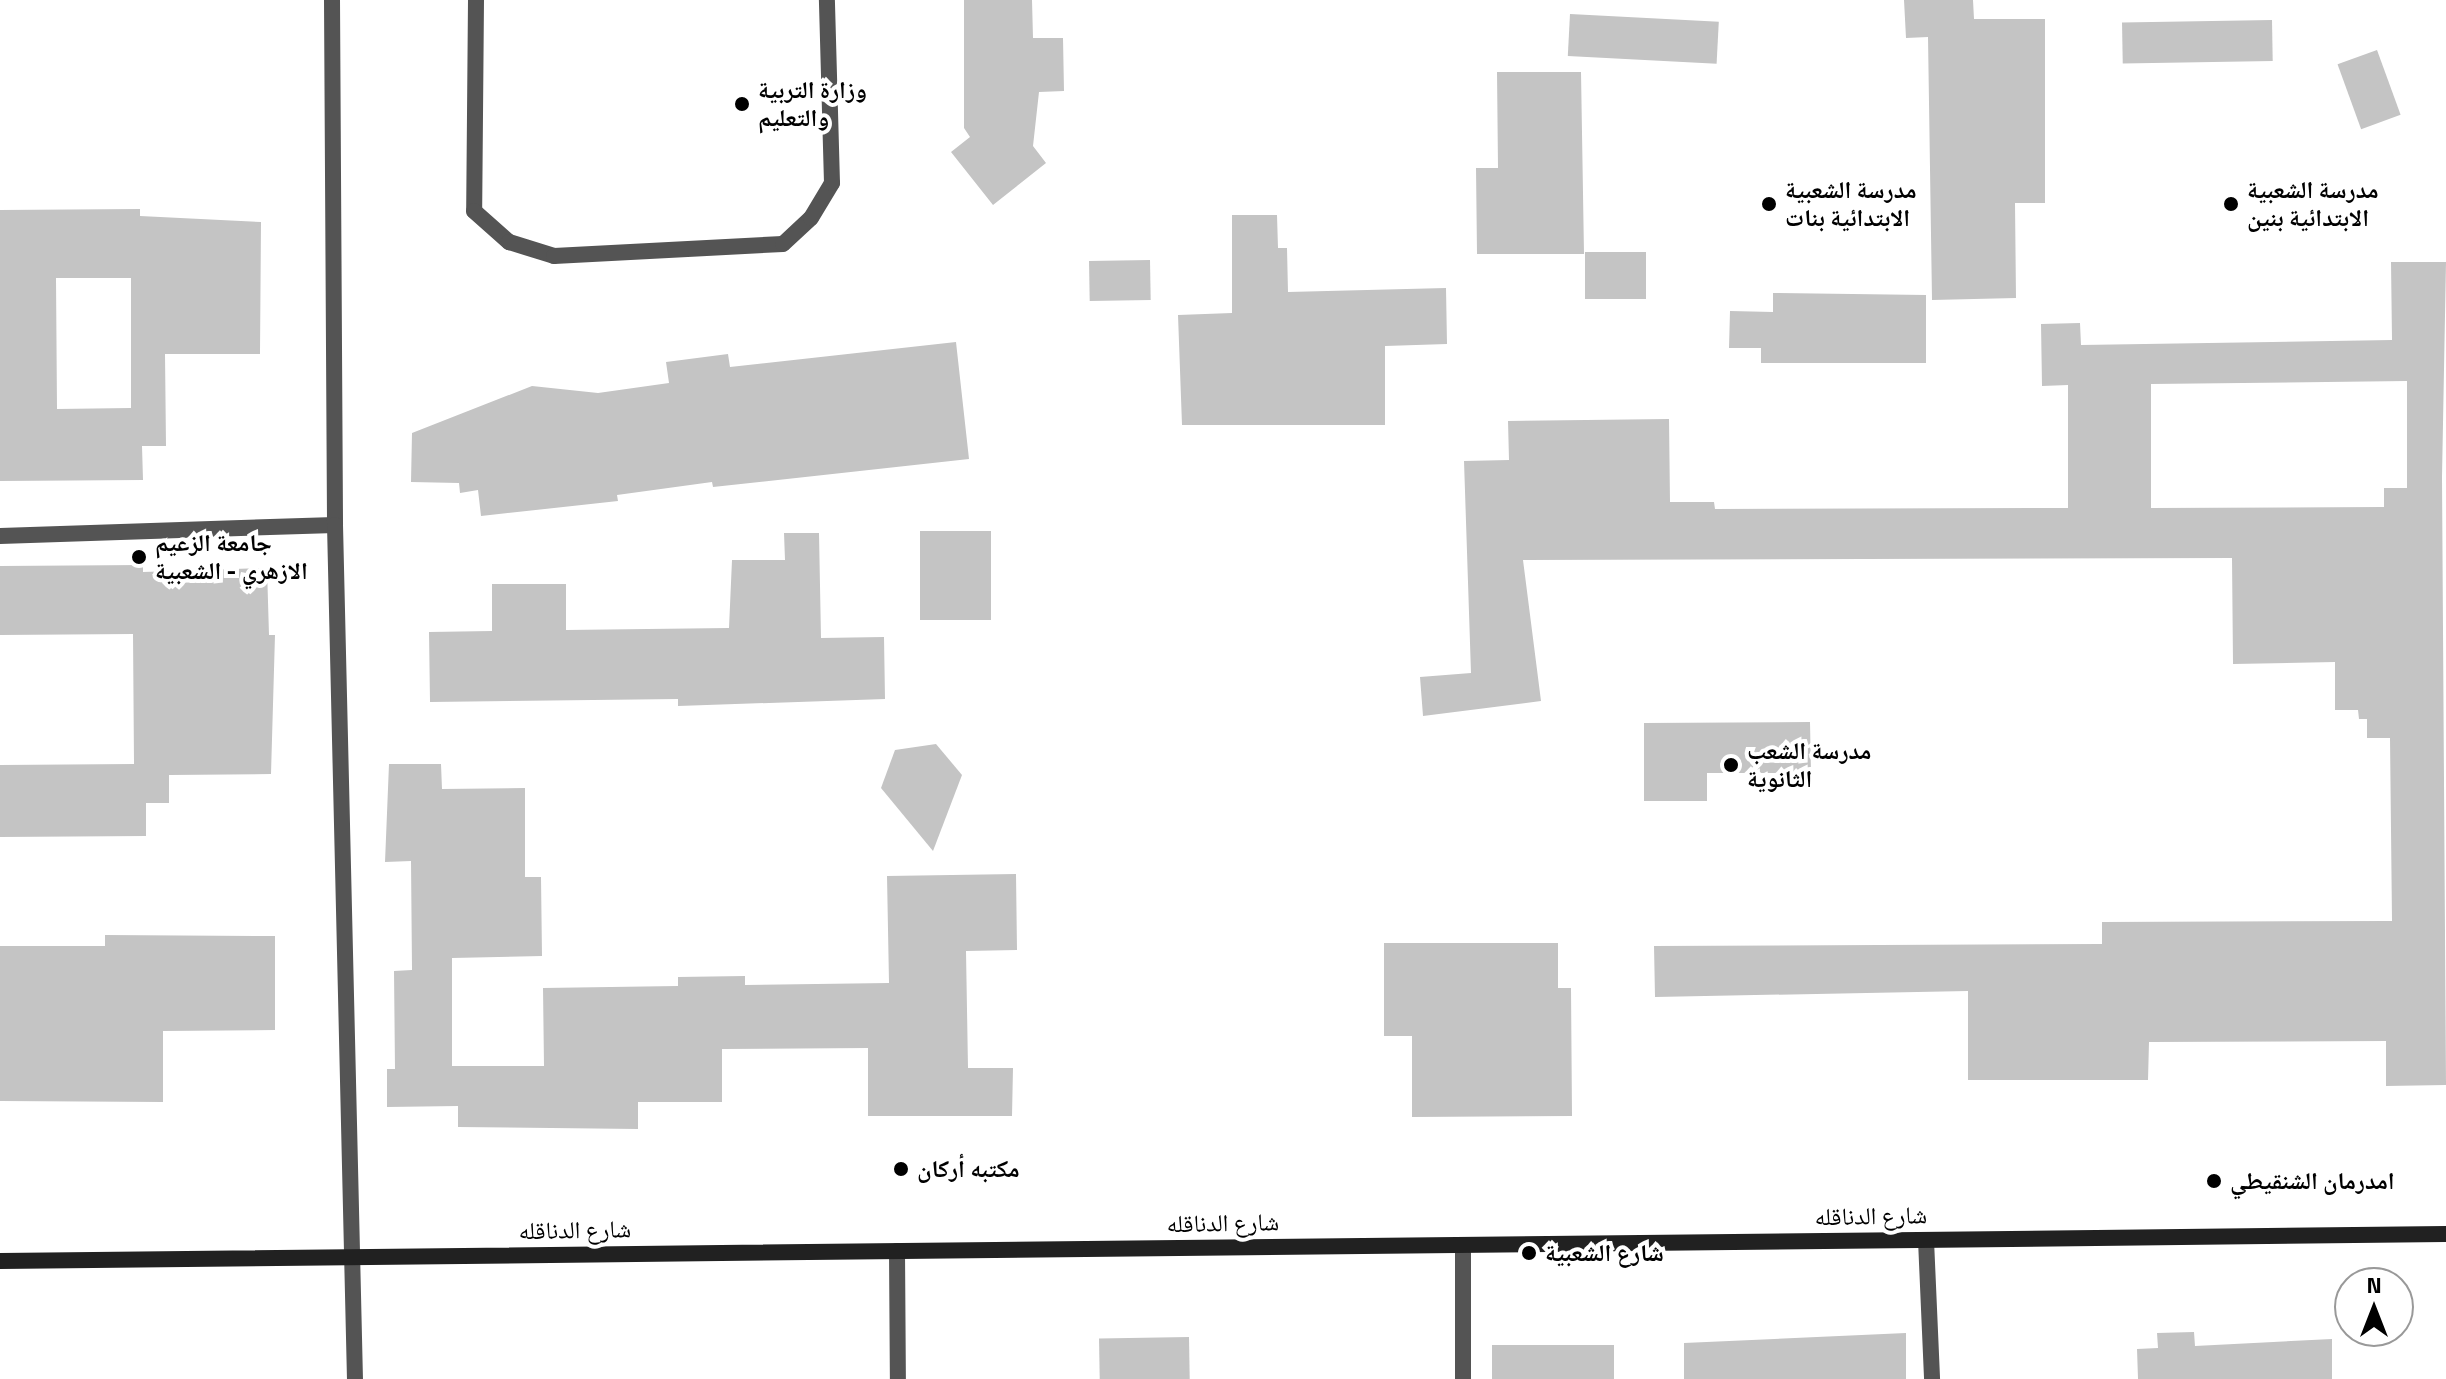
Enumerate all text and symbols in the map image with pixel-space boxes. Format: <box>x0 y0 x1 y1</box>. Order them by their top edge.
place label: وزارة التربية والتعليم <box>758 76 867 132</box>
marker: وزارة التربية والتعليم <box>733 95 751 113</box>
place label: مدرسة الشعبية الابتدائية بنات <box>1785 176 1917 232</box>
place label: مدرسة الشعبية الابتدائية بنين <box>2247 176 2379 232</box>
marker: مدرسة الشعبية الابتدائية بنات <box>1760 195 1778 213</box>
marker: مدرسة الشعبية الابتدائية بنين <box>2222 195 2240 213</box>
place label: جامعة الزعيم الازهري - الشعبية <box>155 529 308 585</box>
marker: جامعة الزعيم الازهري - الشعبية <box>130 548 148 566</box>
place label: مدرسة الشعب الثانوية <box>1747 737 1871 793</box>
marker: مدرسة الشعب الثانوية <box>1722 756 1740 774</box>
place label: مكتبه أركان <box>917 1155 1020 1183</box>
marker: مكتبه أركان <box>892 1160 910 1178</box>
place label: امدرمان الشنقيطي <box>2230 1167 2395 1195</box>
marker: امدرمان الشنقيطي <box>2205 1172 2223 1190</box>
street label: شارع الدناقله <box>1814 1201 1928 1231</box>
street label: شارع الدناقله <box>1166 1208 1280 1238</box>
street label: شارع الدناقله <box>518 1215 632 1245</box>
place label: شارع الشعبية <box>1545 1239 1664 1267</box>
marker: شارع الشعبية <box>1520 1244 1538 1262</box>
north arrow <box>2334 1267 2414 1347</box>
text: N <box>2366 1268 2382 1302</box>

